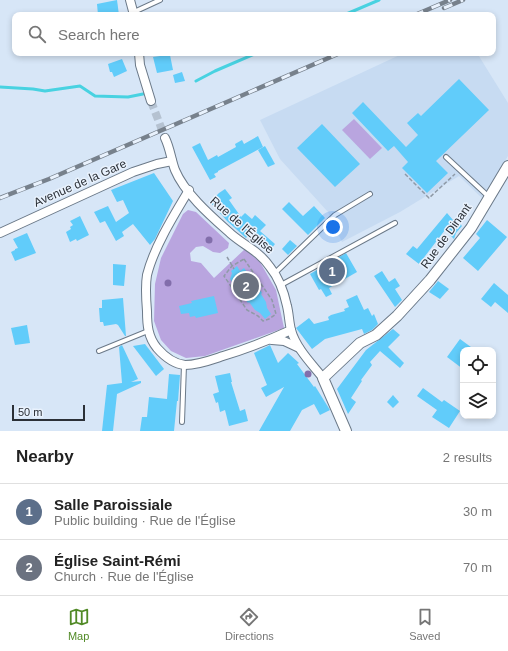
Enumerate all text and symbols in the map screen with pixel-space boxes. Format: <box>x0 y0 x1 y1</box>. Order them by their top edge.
search box <box>12 12 496 56</box>
icon: search <box>26 23 48 45</box>
text: Search here <box>58 26 140 43</box>
street label: Avenue de la Gare <box>32 156 129 210</box>
street label: Rue de l'Église <box>207 193 278 257</box>
street label: Rue de Dinant <box>418 200 475 271</box>
your location <box>323 217 343 237</box>
pin: 1 <box>319 256 345 286</box>
pin: 2 <box>233 271 259 301</box>
map controls <box>460 347 496 419</box>
button: locate <box>460 347 496 383</box>
button: layers <box>460 383 496 419</box>
scale bar <box>12 403 85 422</box>
text: 50 m <box>18 406 42 418</box>
text: Nearby <box>16 447 74 466</box>
text: 2 results <box>443 450 492 465</box>
text: Salle Paroissiale <box>54 496 172 513</box>
text: 1 <box>25 504 33 519</box>
text: 30 m <box>463 504 492 519</box>
text: Public building · Rue de l'Église <box>54 513 236 528</box>
text: Église Saint-Rémi <box>54 552 181 569</box>
text: 2 <box>25 560 33 575</box>
text: 70 m <box>463 560 492 575</box>
text: Church · Rue de l'Église <box>54 569 194 584</box>
tab: Map <box>68 606 90 642</box>
tab: Directions <box>225 606 274 642</box>
tab: Saved <box>409 606 440 642</box>

